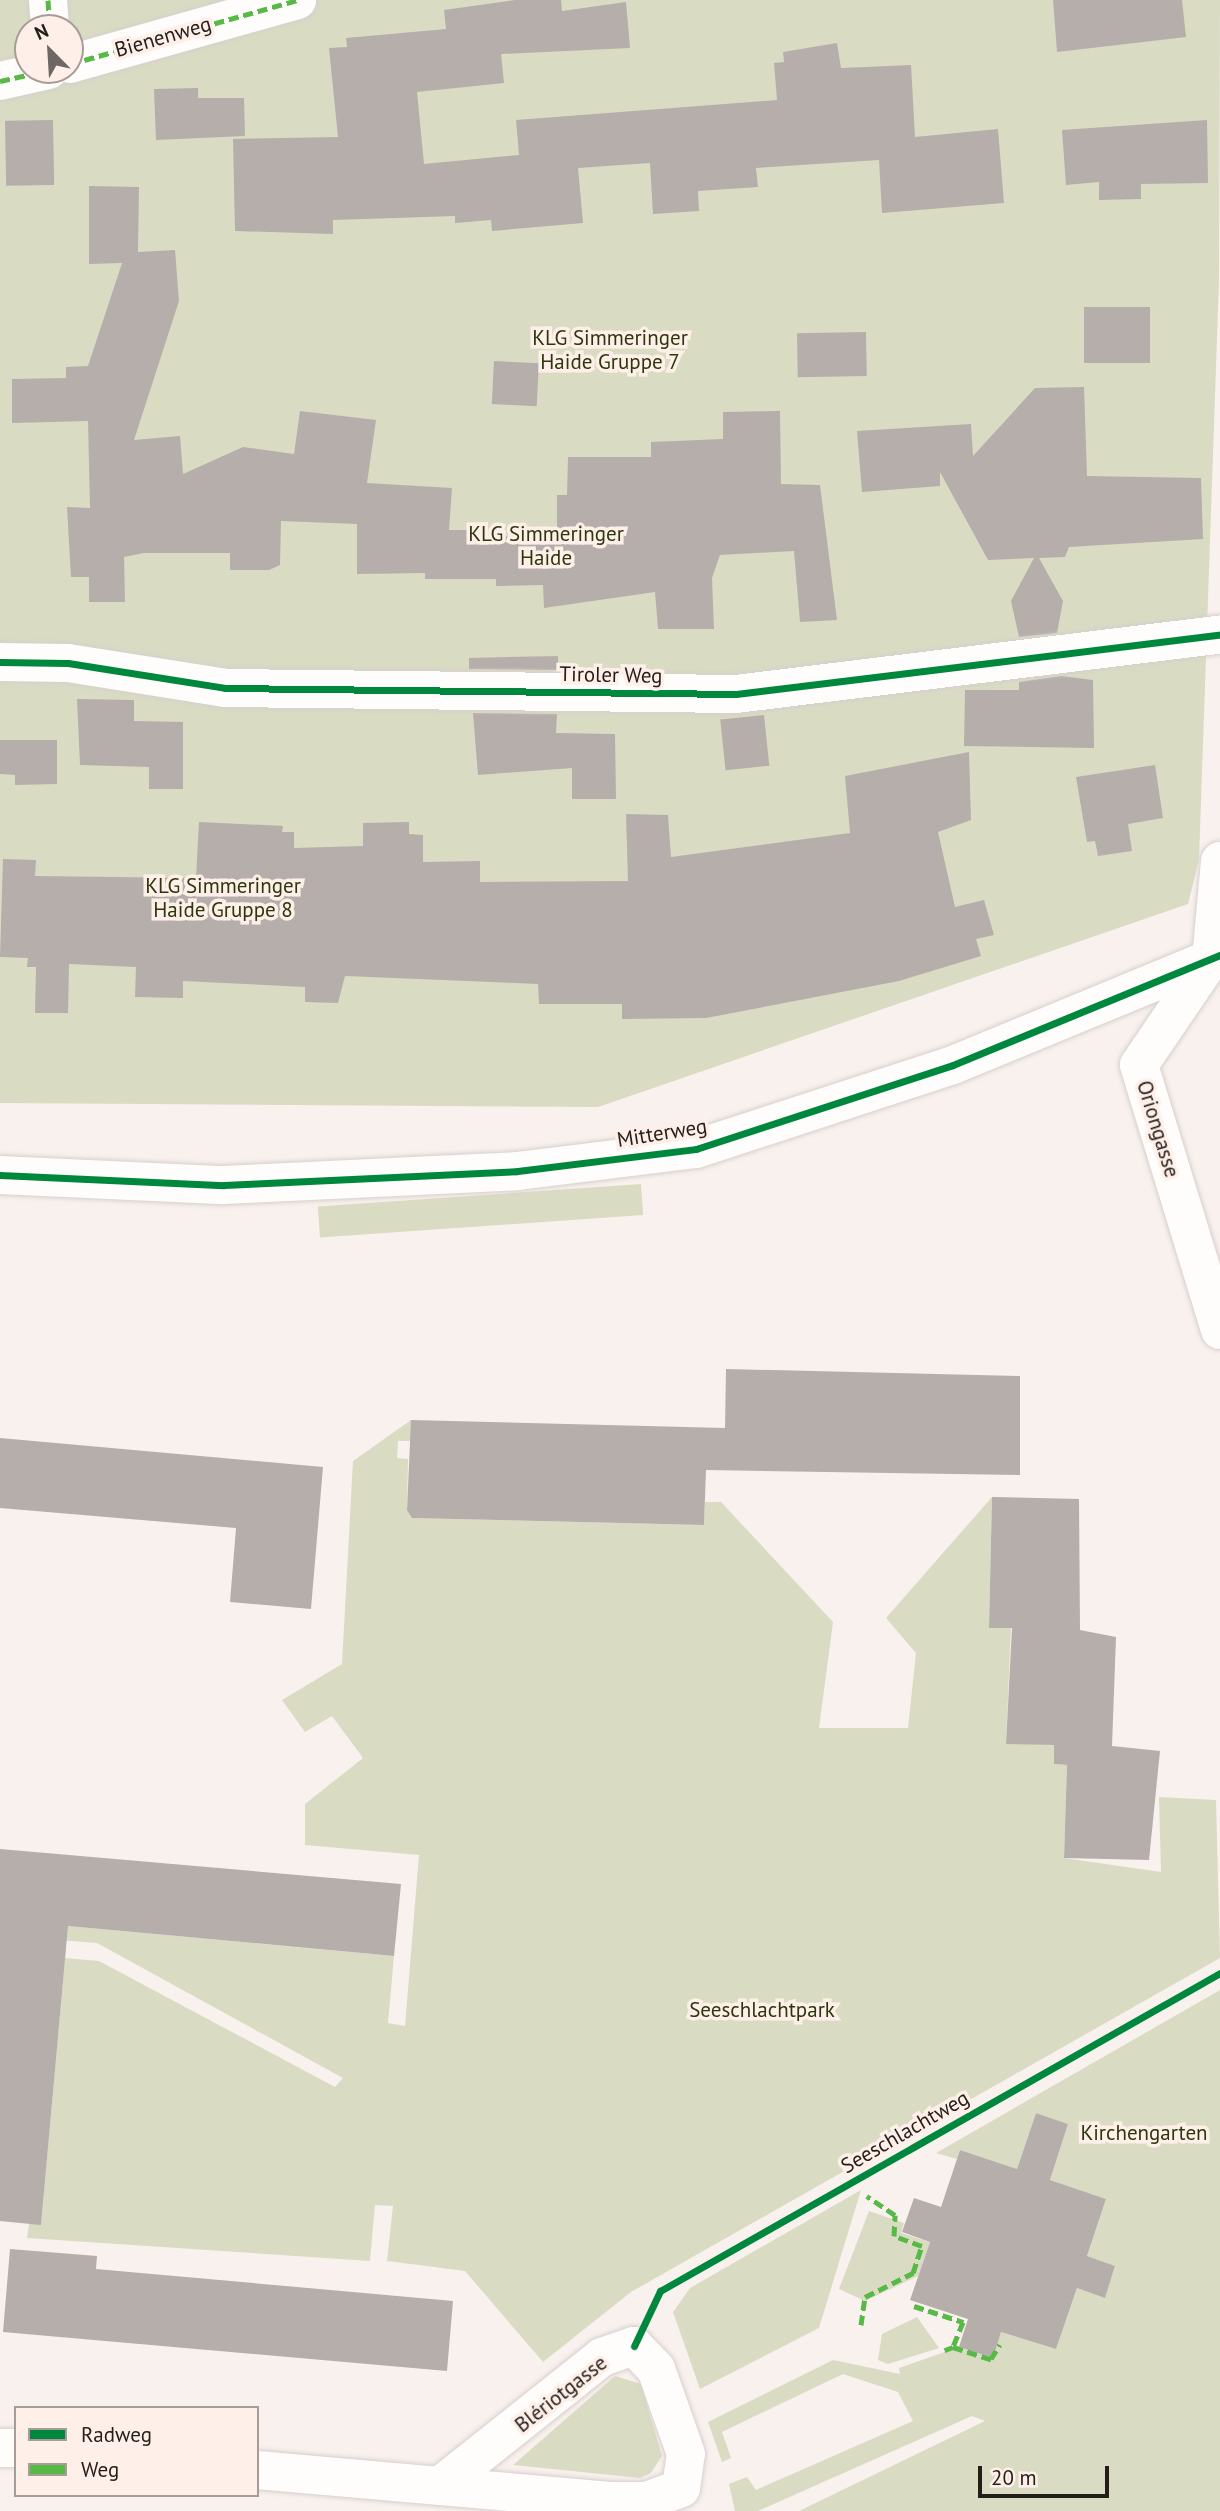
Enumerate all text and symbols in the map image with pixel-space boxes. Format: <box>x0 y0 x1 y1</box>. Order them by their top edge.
street label: Bienenweg <box>112 11 214 63</box>
north arrow <box>14 14 84 84</box>
text: N <box>31 18 52 45</box>
park label: KLG Simmeringer Haide Gruppe 7 <box>532 325 688 375</box>
park label: KLG Simmeringer Haide <box>468 521 624 571</box>
street label: Tiroler Weg <box>559 661 663 689</box>
park label: KLG Simmeringer Haide Gruppe 8 <box>145 873 301 923</box>
street label: Oriongasse <box>1131 1078 1185 1180</box>
street label: Mitterweg <box>615 1113 709 1153</box>
park label: Seeschlachtpark <box>689 1997 835 2023</box>
street label: Seeschlachtweg <box>837 2085 973 2179</box>
park label: Kirchengarten <box>1080 2120 1208 2146</box>
street label: Blériotgasse <box>510 2350 612 2438</box>
legend <box>14 2406 259 2497</box>
text: Radweg <box>81 2421 152 2448</box>
scale bar <box>982 2452 1113 2496</box>
text: Weg <box>81 2456 119 2483</box>
text: 20 m <box>991 2464 1037 2491</box>

